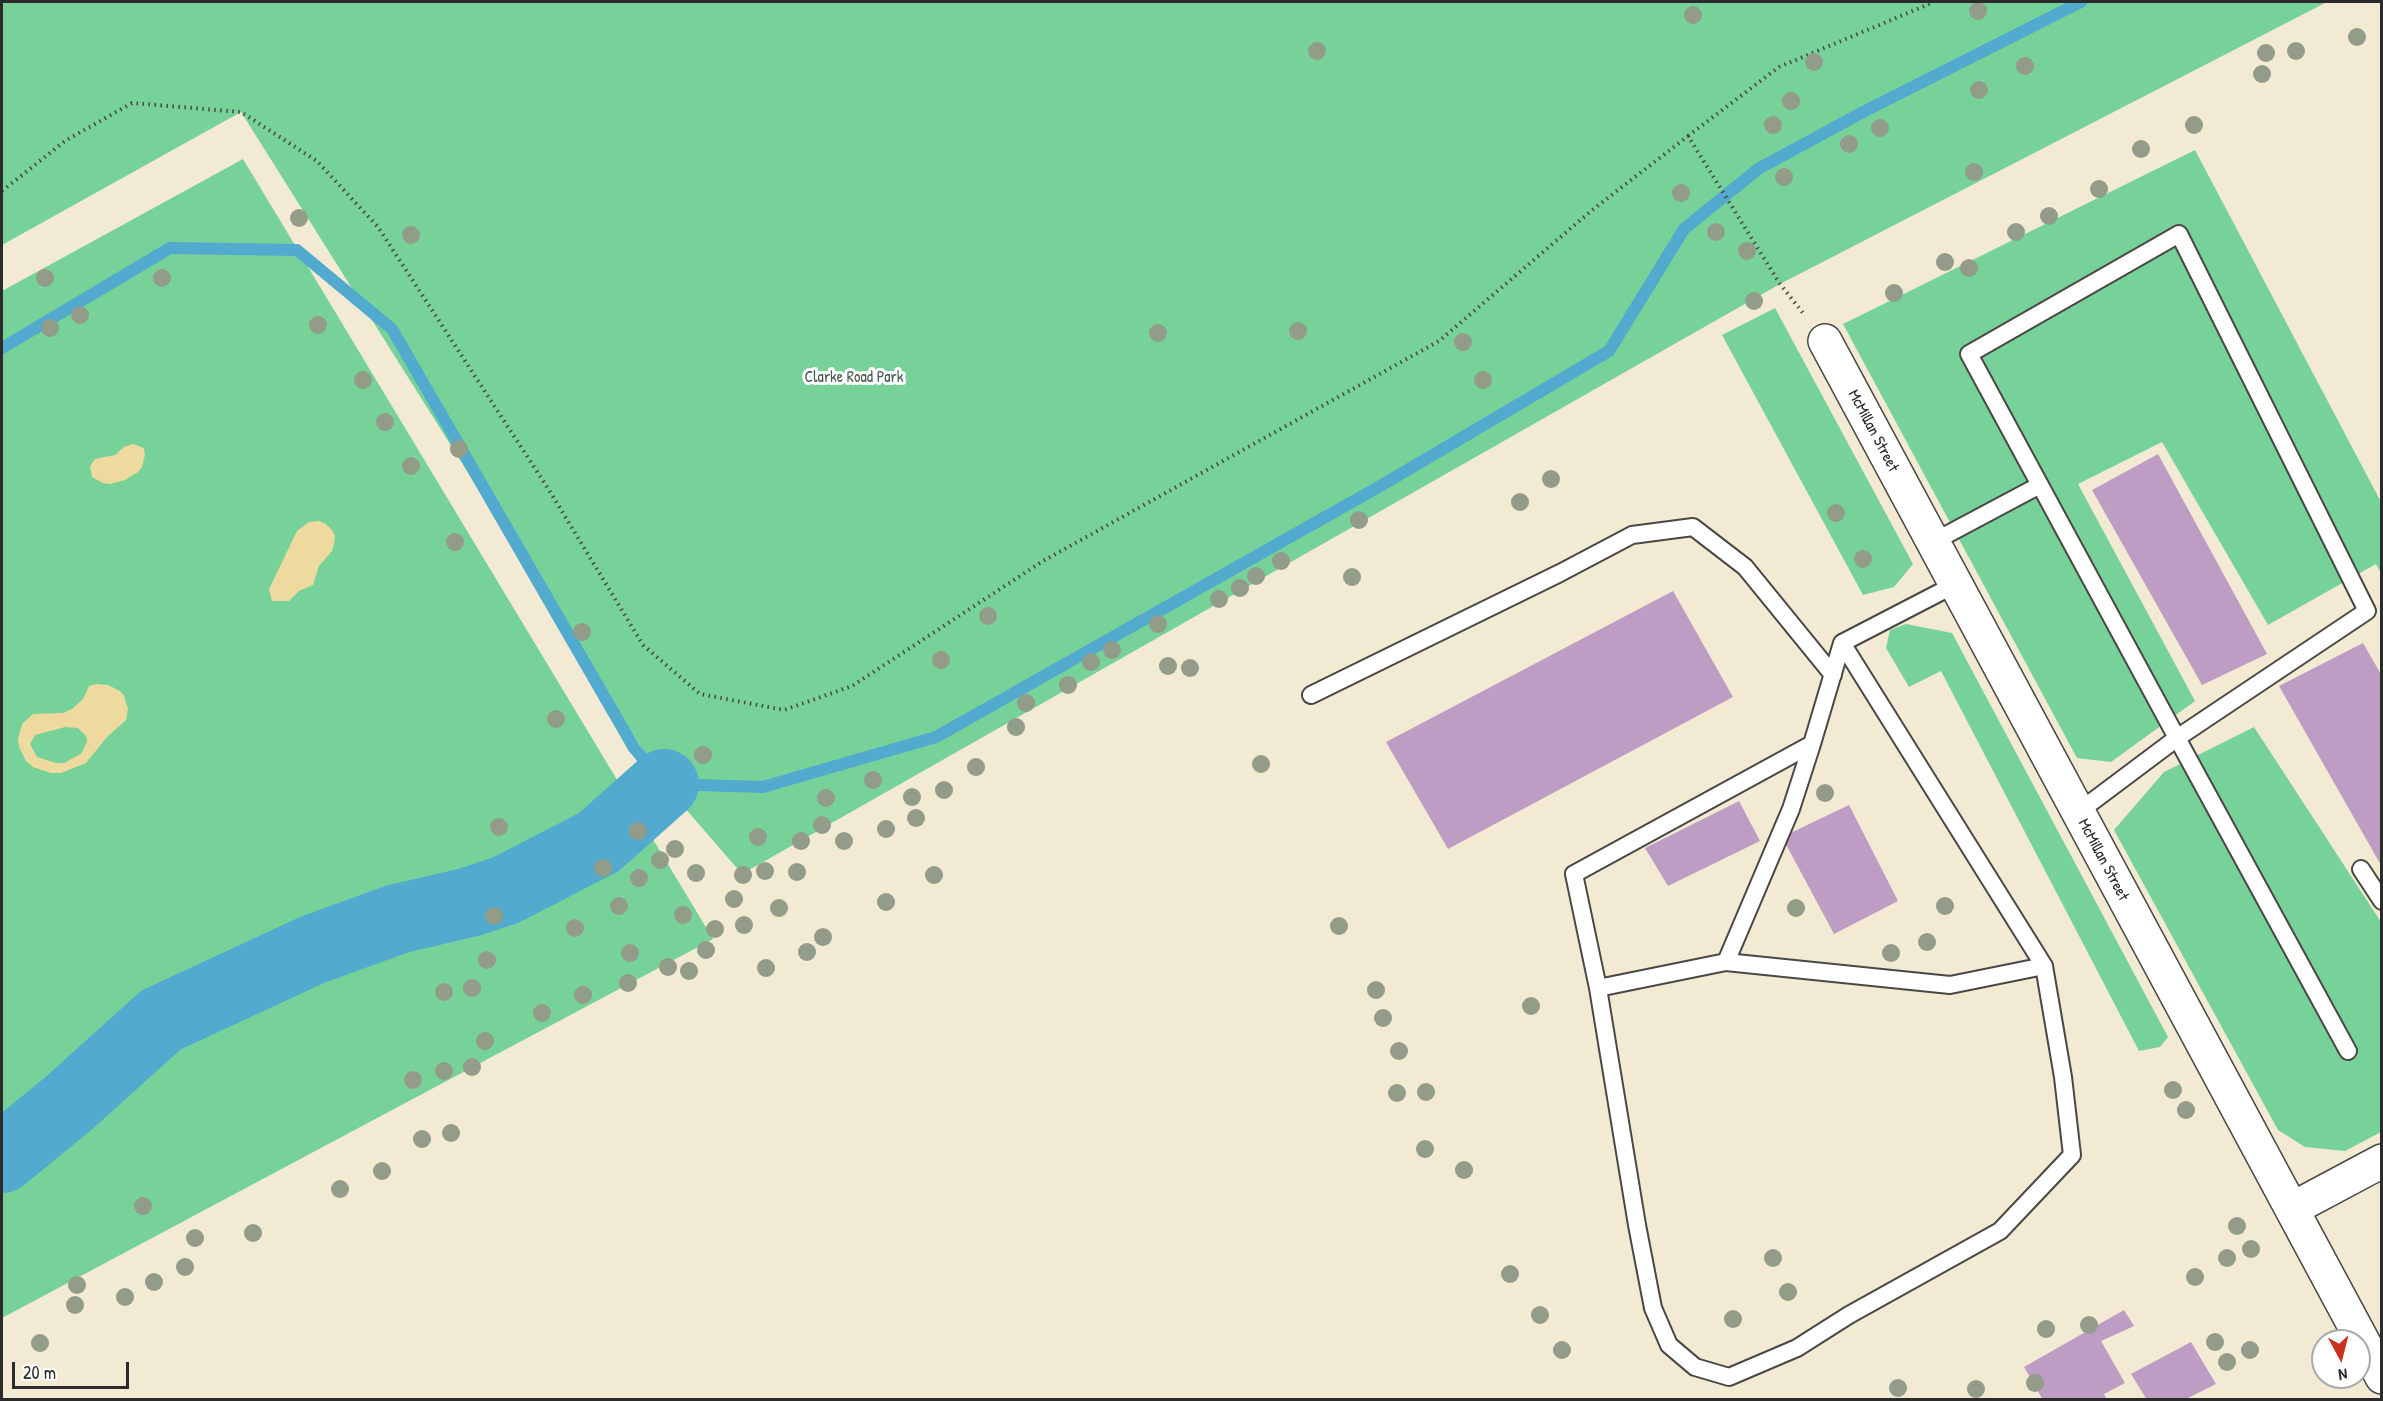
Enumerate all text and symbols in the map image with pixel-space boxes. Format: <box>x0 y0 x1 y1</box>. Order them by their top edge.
park label: Clarke Road Park <box>805 368 903 388</box>
street label: McMillan Street <box>1843 387 1903 475</box>
street label: McMillan Street <box>2073 816 2133 904</box>
north arrow <box>2311 1329 2371 1389</box>
scale bar <box>15 1350 132 1388</box>
text: 20 m <box>23 1360 56 1385</box>
text: N <box>2337 1363 2349 1386</box>

